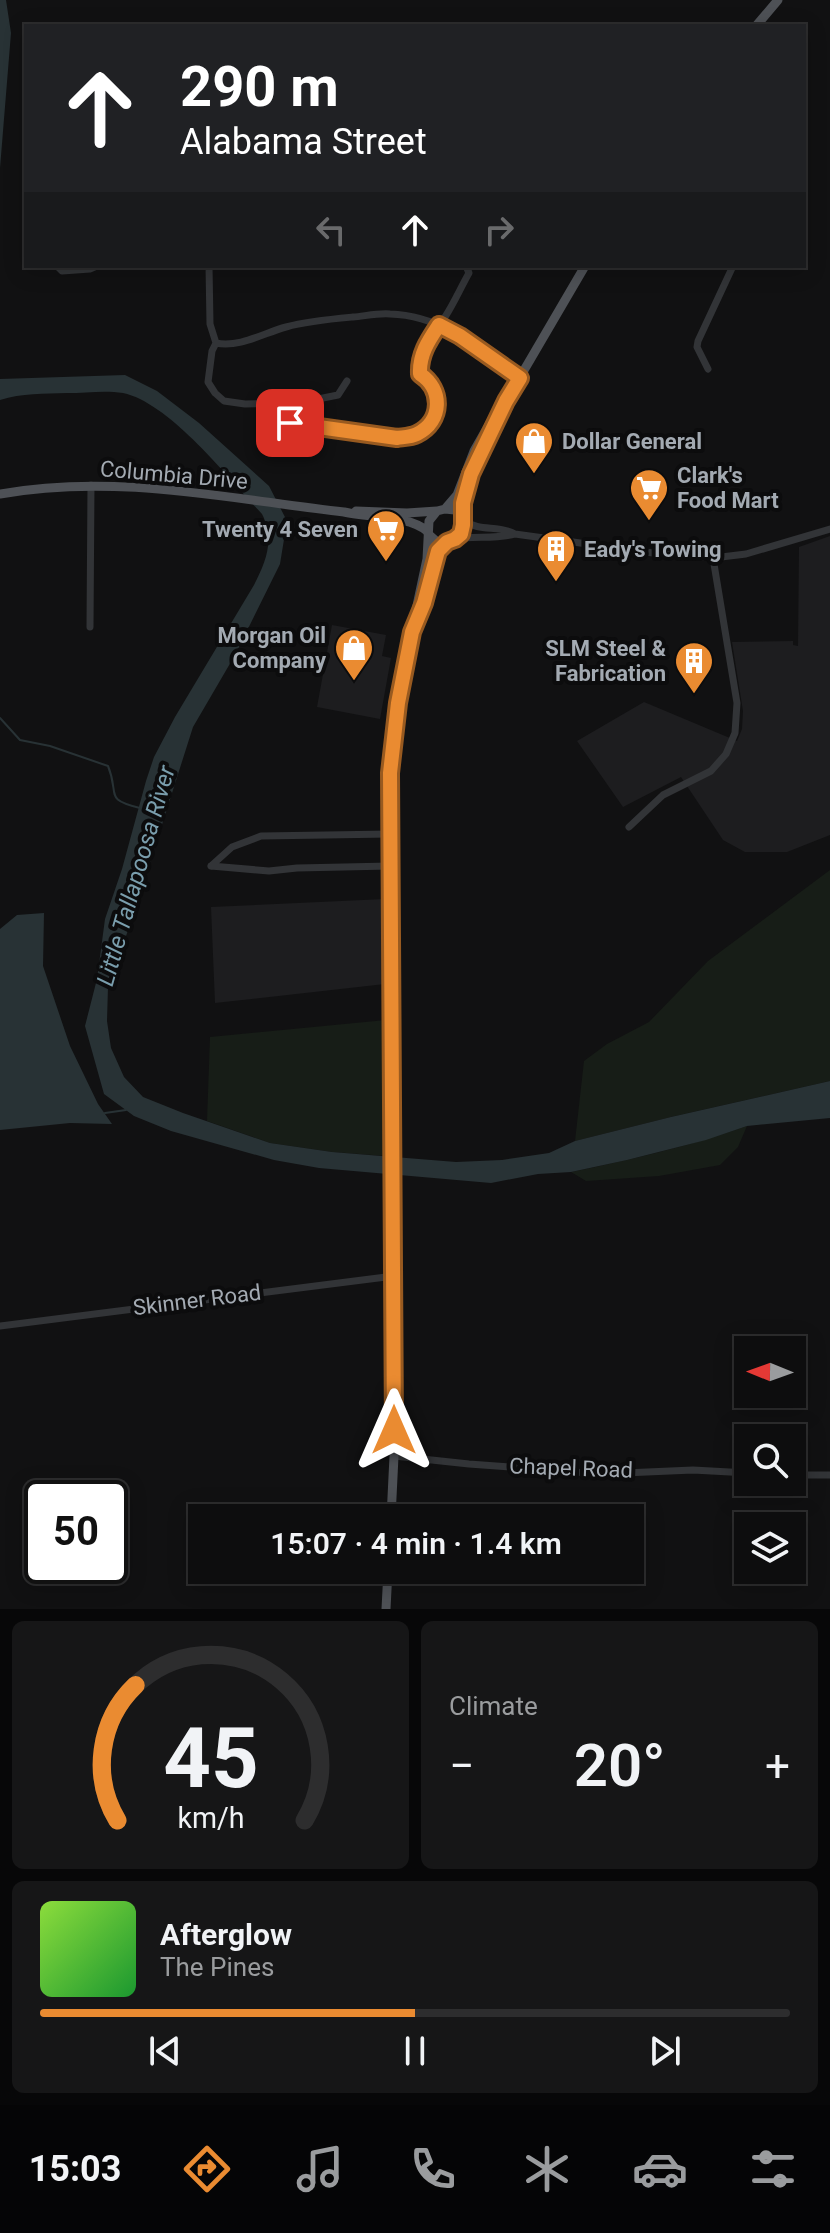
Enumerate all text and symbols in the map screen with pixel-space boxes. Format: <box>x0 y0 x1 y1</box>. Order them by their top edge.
text: 290 m <box>180 54 339 120</box>
icon: ahead <box>48 56 152 160</box>
text: Alabama Street <box>180 121 427 163</box>
icon: left <box>309 208 353 252</box>
icon: ahead <box>393 208 437 252</box>
icon: right <box>477 208 521 252</box>
pin <box>256 389 324 457</box>
icon: arrive <box>268 401 312 445</box>
shop icon: Dollar General <box>513 420 555 475</box>
place label: Dollar General <box>562 429 702 454</box>
street label: Columbia Drive <box>99 456 249 494</box>
place label: Clark's Food Mart <box>677 463 779 513</box>
supermarket icon: Clark's Food Mart <box>628 467 670 522</box>
supermarket icon: Twenty 4 Seven <box>365 508 407 563</box>
place label: Twenty 4 Seven <box>202 517 358 542</box>
building icon: Eady's Towing <box>535 528 577 583</box>
place label: Eady's Towing <box>584 537 722 562</box>
place label: Morgan Oil Company <box>218 623 327 673</box>
shop icon: Morgan Oil Company <box>333 627 375 682</box>
place label: SLM Steel & Fabrication <box>545 636 667 686</box>
building icon: SLM Steel & Fabrication <box>673 640 715 695</box>
water label: Little Tallapoosa River <box>91 762 181 989</box>
street label: Skinner Road <box>131 1280 263 1320</box>
north arrow <box>734 1336 806 1408</box>
map controls <box>734 1336 806 1584</box>
position arrow <box>352 1388 436 1472</box>
button: search <box>734 1424 806 1496</box>
street label: Chapel Road <box>509 1453 633 1483</box>
speed limit sign: 50 <box>24 1480 128 1584</box>
button: layers <box>734 1512 806 1584</box>
text: 15:07 · 4 min · 1.4 km <box>270 1526 562 1561</box>
text: Climate <box>449 1691 538 1721</box>
text: 45 <box>163 1710 258 1807</box>
text: 20° <box>574 1730 665 1801</box>
text: − <box>449 1740 474 1792</box>
text: + <box>765 1740 790 1792</box>
text: km/h <box>177 1801 244 1835</box>
text: Afterglow <box>160 1917 292 1952</box>
text: The Pines <box>160 1952 274 1982</box>
icon: previous <box>143 2029 187 2073</box>
icon: pause <box>393 2029 437 2073</box>
icon: next <box>643 2029 687 2073</box>
icon: directions <box>179 2141 235 2197</box>
icon: music <box>292 2141 348 2197</box>
icon: phone <box>405 2141 461 2197</box>
icon: climate <box>519 2141 575 2197</box>
icon: car <box>632 2141 688 2197</box>
icon: filters <box>745 2141 801 2197</box>
text: 15:03 <box>29 2148 121 2190</box>

